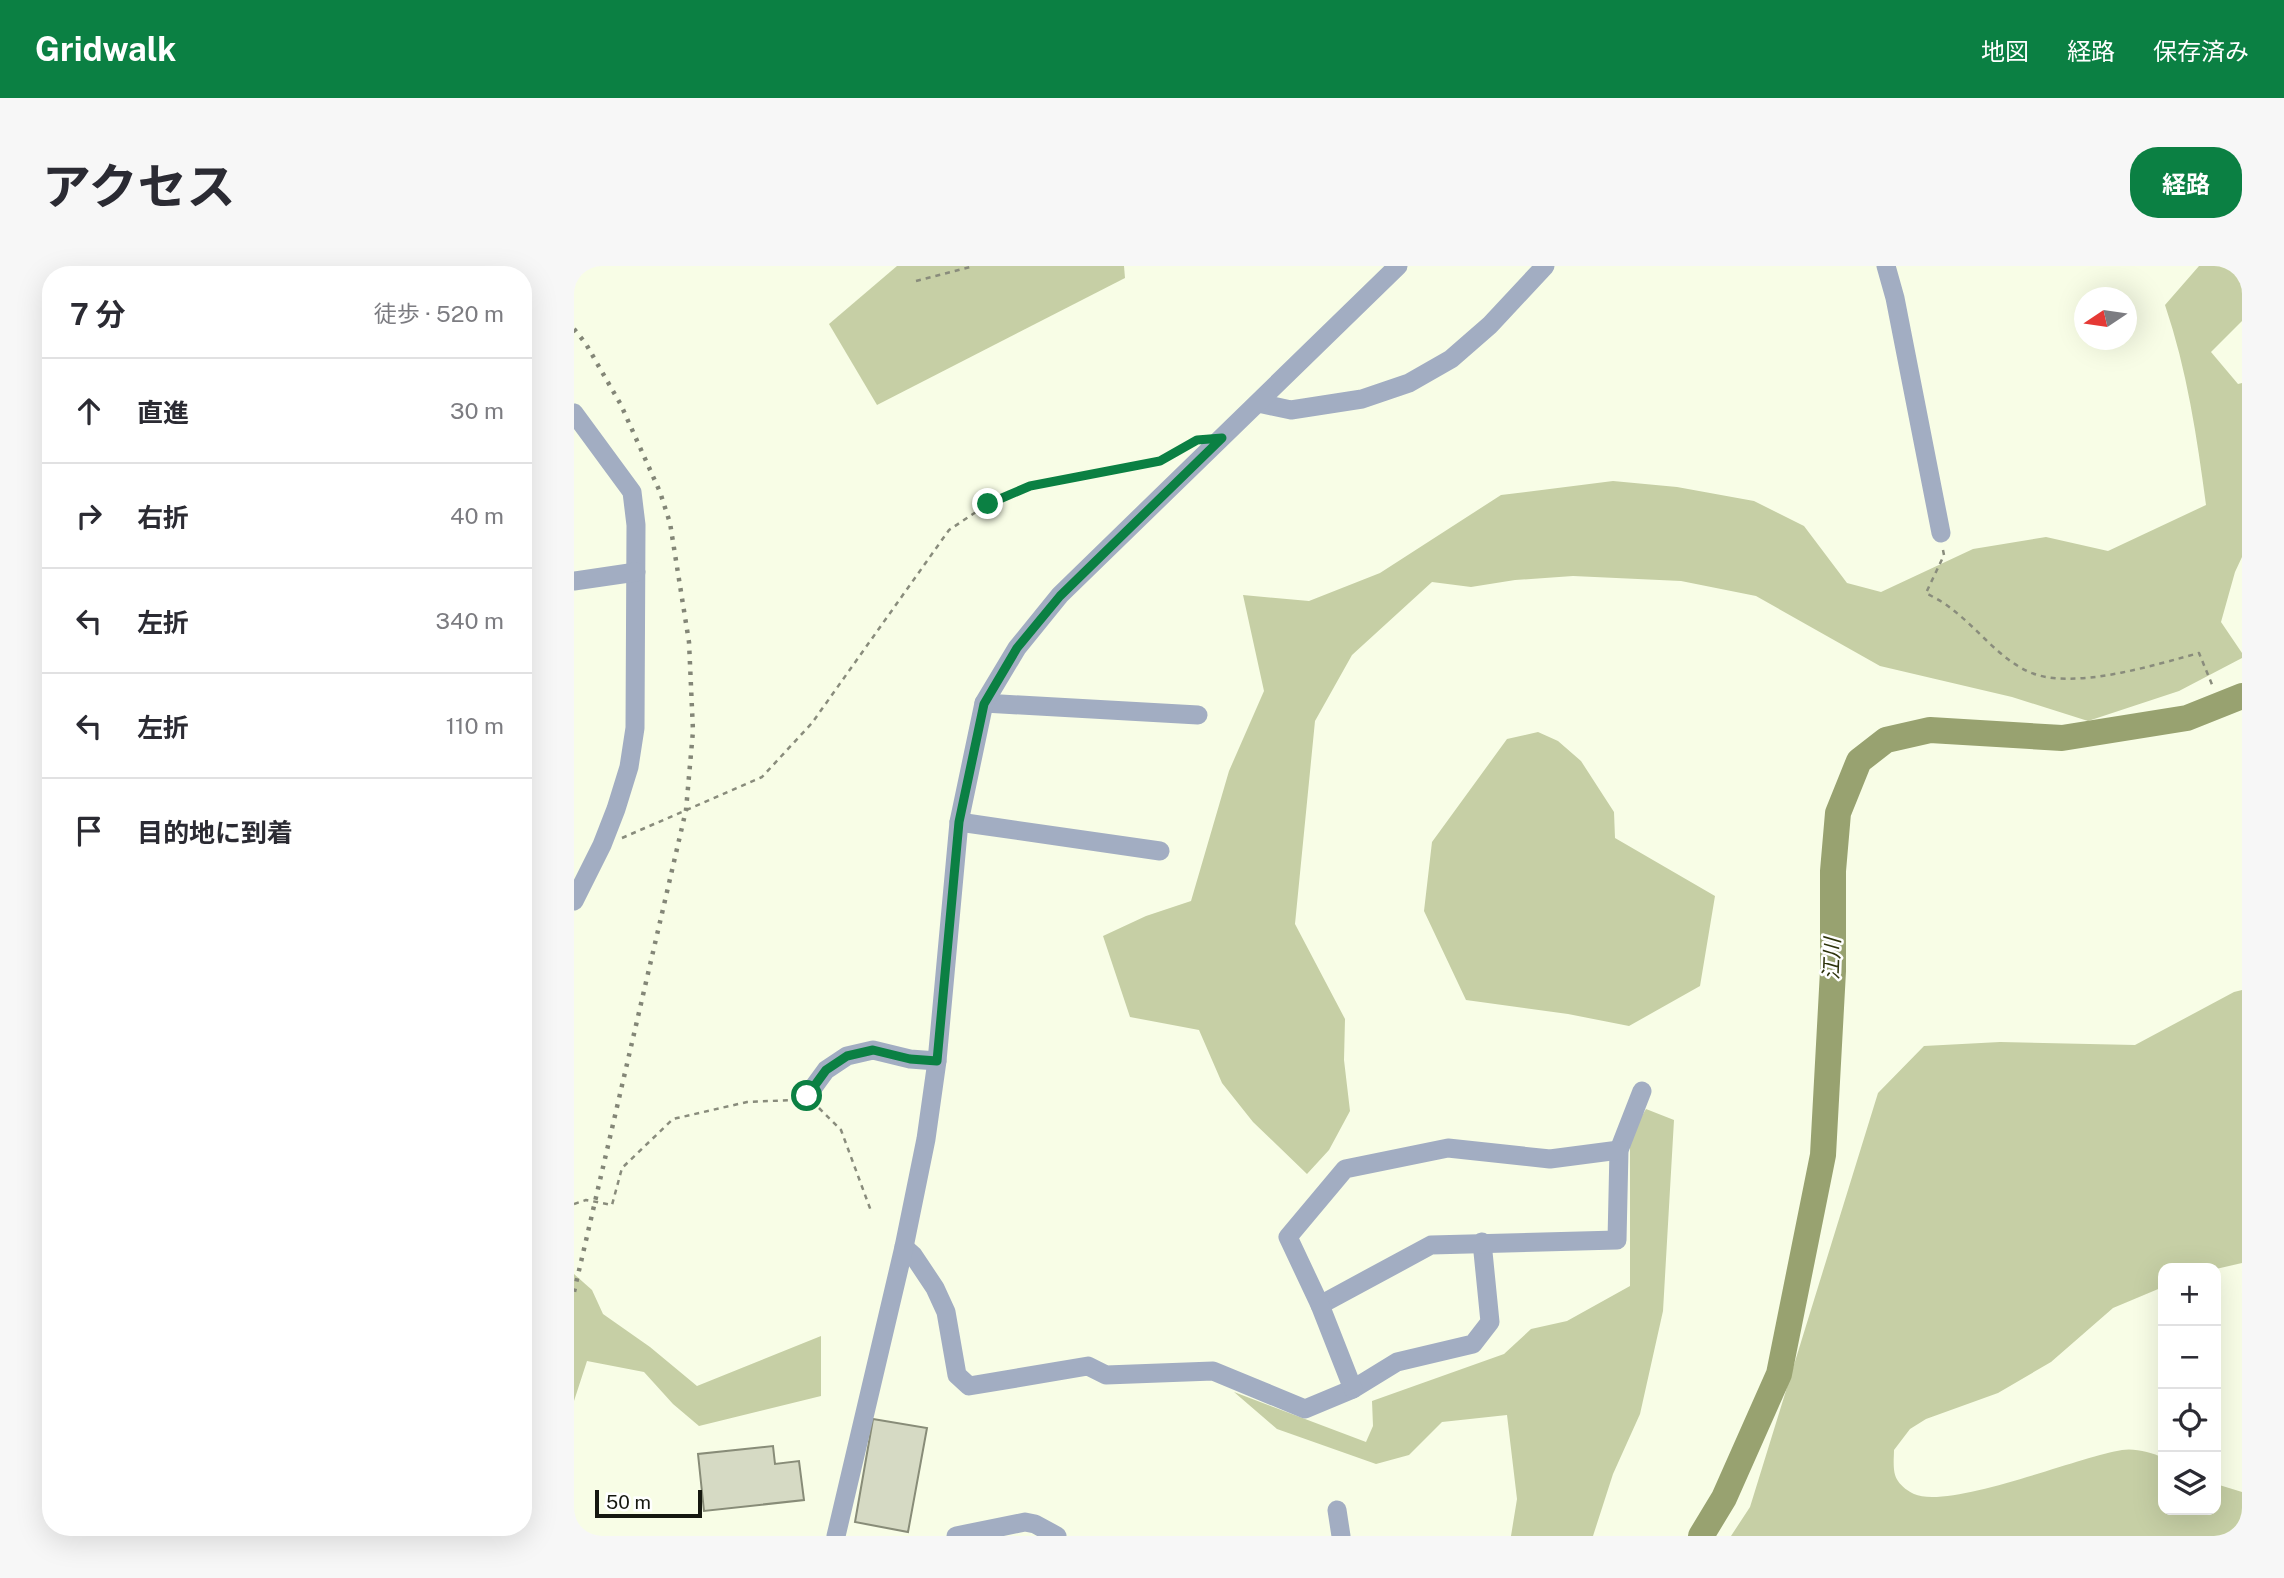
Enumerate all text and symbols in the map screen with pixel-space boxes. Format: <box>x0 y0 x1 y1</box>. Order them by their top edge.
text: Gridwalk <box>35 30 176 68</box>
text: 地図 <box>1981 37 2029 65</box>
text: 経路 <box>2067 37 2115 65</box>
text: 保存済み <box>2153 37 2249 65</box>
button: 経路 <box>2130 147 2242 218</box>
text: アクセス <box>42 157 236 215</box>
north arrow <box>2074 287 2137 350</box>
text: 7 分 <box>70 296 126 332</box>
text: 徒歩 · 520 m <box>374 300 504 327</box>
icon: ahead <box>70 392 108 430</box>
text: 直進 <box>137 397 189 428</box>
text: 30 m <box>450 397 504 424</box>
route end <box>972 488 1003 519</box>
icon: right <box>70 497 108 535</box>
text: 右折 <box>137 502 189 533</box>
text: 40 m <box>450 502 504 529</box>
icon: left <box>70 602 108 640</box>
text: 左折 <box>137 607 189 638</box>
text: 340 m <box>436 607 504 634</box>
icon: left <box>70 707 108 745</box>
text: 左折 <box>137 712 189 743</box>
text: 110 m <box>446 712 504 739</box>
icon: arrive <box>70 812 108 850</box>
text: 目的地に到着 <box>137 817 293 848</box>
water label: 江川 <box>1818 936 1845 980</box>
route start <box>791 1080 822 1111</box>
map controls <box>2158 1263 2221 1515</box>
button: + <box>2158 1263 2221 1326</box>
button: − <box>2158 1326 2221 1389</box>
button: locate <box>2158 1389 2221 1452</box>
button: layers <box>2158 1452 2221 1515</box>
scale bar <box>595 1487 702 1519</box>
text: 50 m <box>606 1491 651 1513</box>

